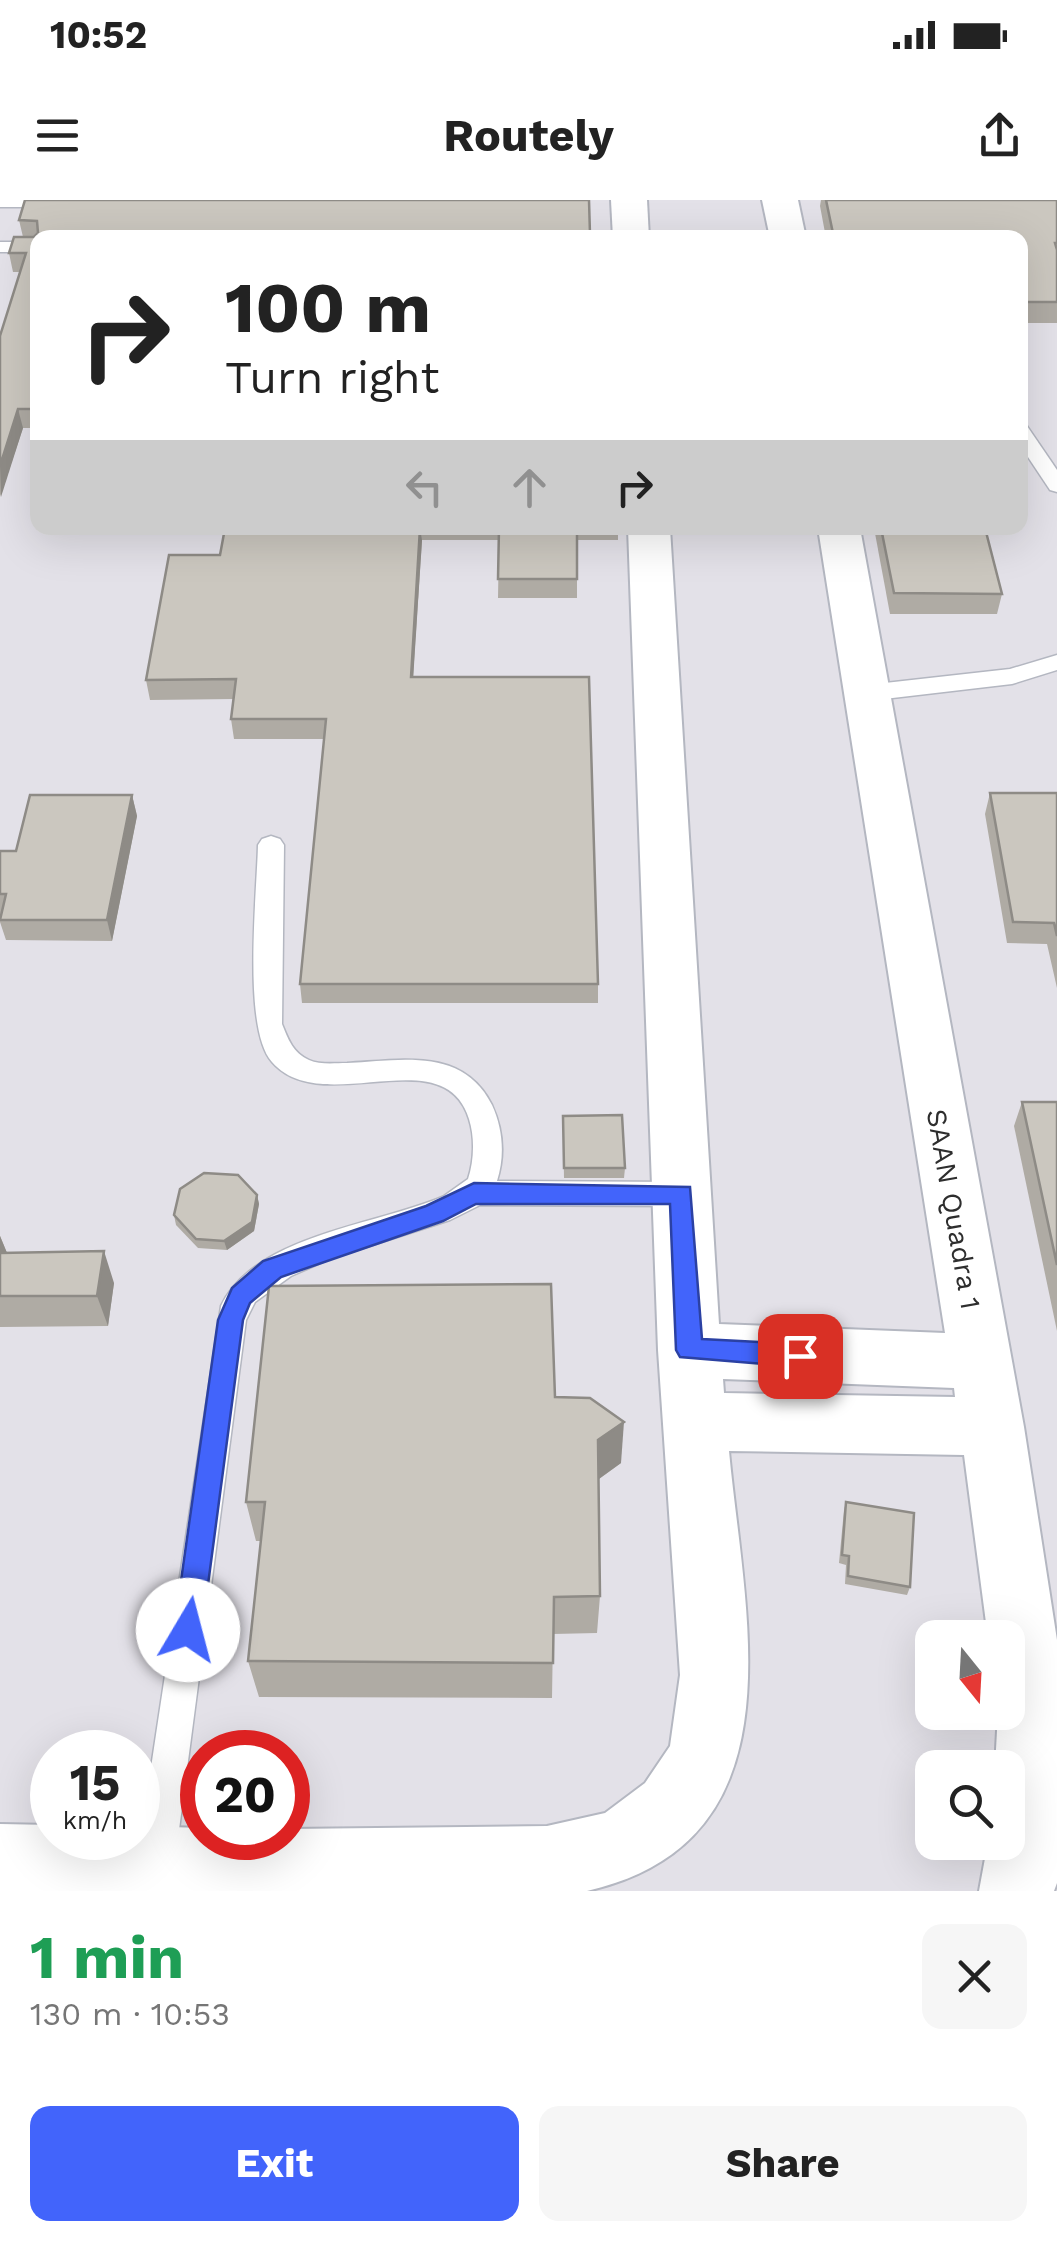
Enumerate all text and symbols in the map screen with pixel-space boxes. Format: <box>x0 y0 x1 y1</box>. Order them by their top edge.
text: 10:52 <box>50 13 147 57</box>
icon: menu <box>30 108 85 163</box>
icon: share <box>972 108 1027 163</box>
text: Routely <box>443 109 614 162</box>
text: 100 m <box>225 267 431 349</box>
icon: right <box>60 270 190 400</box>
text: Turn right <box>225 351 439 404</box>
icon: left <box>397 460 452 515</box>
icon: ahead <box>502 460 557 515</box>
icon: right <box>607 460 662 515</box>
street label: SAAN Quadra 1 <box>920 1106 987 1312</box>
pin <box>758 1314 843 1399</box>
icon: arrive <box>773 1329 828 1384</box>
position arrow <box>136 1578 240 1682</box>
north arrow <box>915 1620 1025 1730</box>
map controls <box>915 1620 1025 1860</box>
speed limit sign: 20 <box>180 1730 310 1860</box>
button: search <box>915 1750 1025 1860</box>
text: 15 <box>70 1753 120 1812</box>
text: km/h <box>63 1806 127 1835</box>
text: 1 min <box>30 1922 184 1993</box>
button: close <box>922 1924 1027 2029</box>
text: 130 m · 10:53 <box>30 1995 230 2033</box>
button: Exit <box>30 2106 519 2221</box>
button: Share <box>539 2106 1027 2221</box>

